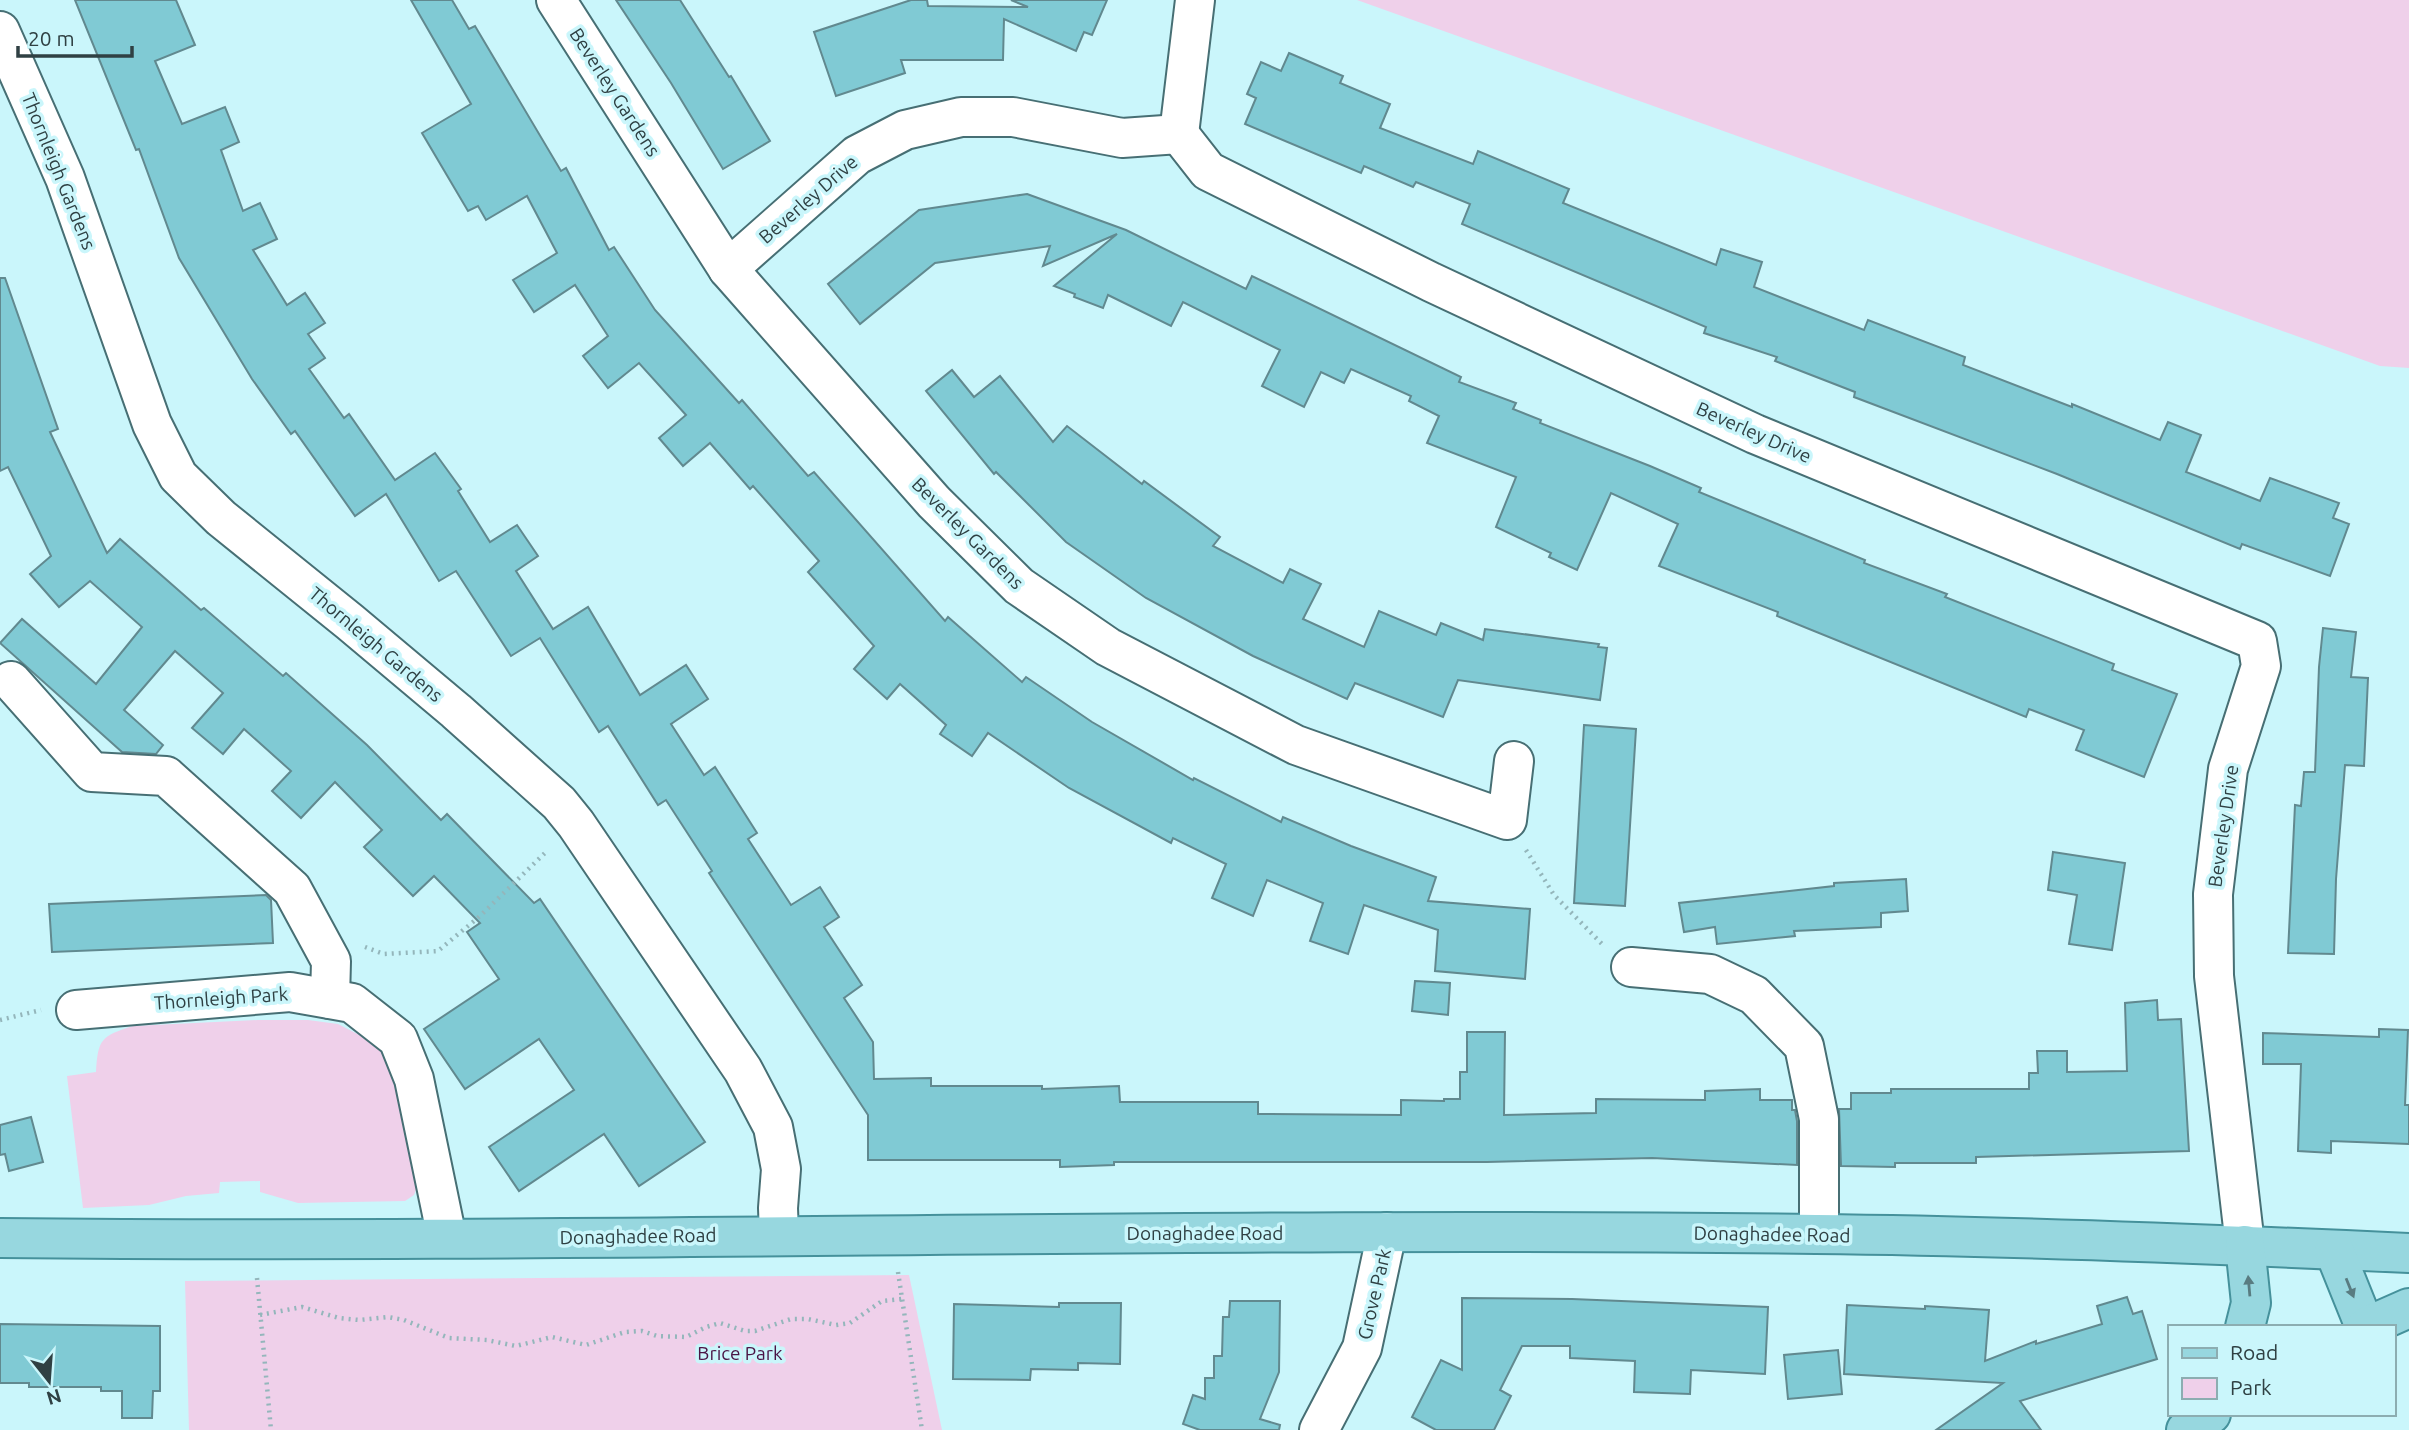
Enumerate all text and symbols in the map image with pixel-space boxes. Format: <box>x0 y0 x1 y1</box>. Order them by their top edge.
scale bar <box>18 14 131 58</box>
street label: Beverley Gardens <box>565 24 665 160</box>
text: 20 m <box>28 26 75 50</box>
street label: Thornleigh Gardens <box>18 89 100 253</box>
street label: Beverley Drive <box>754 150 862 248</box>
street label: Beverley Drive <box>1693 397 1815 467</box>
street label: Beverley Gardens <box>908 473 1028 593</box>
street label: Thornleigh Gardens <box>305 582 447 706</box>
street label: Beverley Drive <box>2204 763 2242 889</box>
street label: Thornleigh Park <box>153 982 289 1014</box>
street label: Donaghadee Road <box>1127 1222 1283 1244</box>
street label: Donaghadee Road <box>1693 1222 1851 1246</box>
street label: Donaghadee Road <box>559 1224 717 1248</box>
street label: Grove Park <box>1353 1246 1395 1342</box>
one-way arrow <box>2243 1275 2254 1297</box>
one-way arrow <box>2344 1278 2355 1299</box>
legend <box>2168 1325 2395 1416</box>
text: Road <box>2230 1340 2278 1364</box>
park label: Brice Park <box>697 1342 783 1364</box>
north arrow <box>14 1346 84 1416</box>
text: Park <box>2230 1375 2272 1399</box>
text: N <box>44 1385 64 1410</box>

